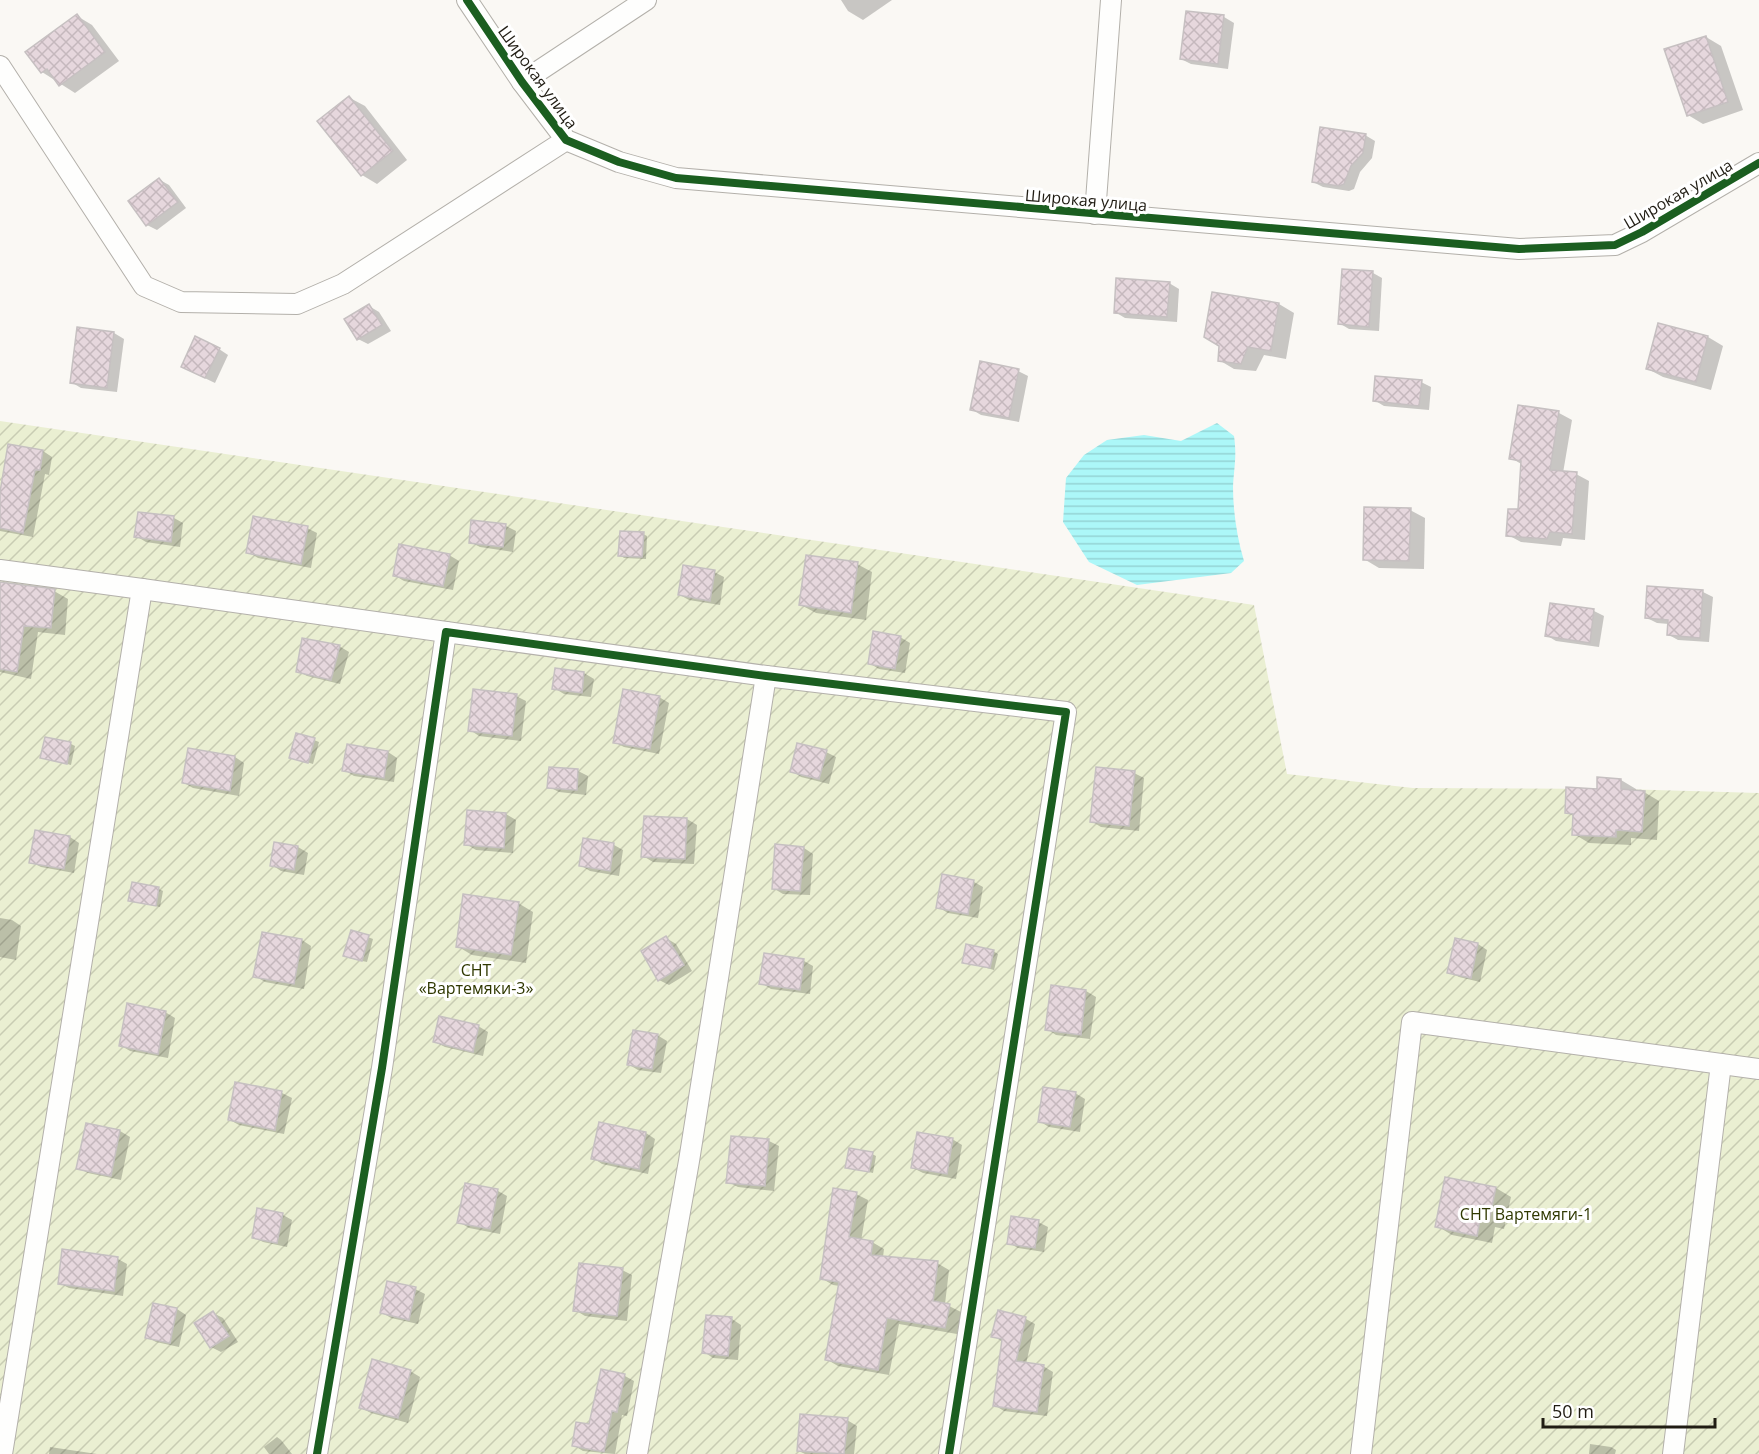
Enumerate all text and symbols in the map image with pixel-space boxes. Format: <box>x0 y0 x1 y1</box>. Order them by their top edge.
street label: Широкая улица <box>493 21 583 133</box>
street label: Широкая улица <box>1619 154 1737 234</box>
street label: Широкая улица <box>1024 184 1148 216</box>
park label: СНТ «Вартемяки-3» <box>419 959 533 999</box>
park label: СНТ Вартемяги-1 <box>1460 1203 1592 1225</box>
scale bar <box>1543 1391 1716 1429</box>
text: 50 m <box>1552 1399 1594 1423</box>

